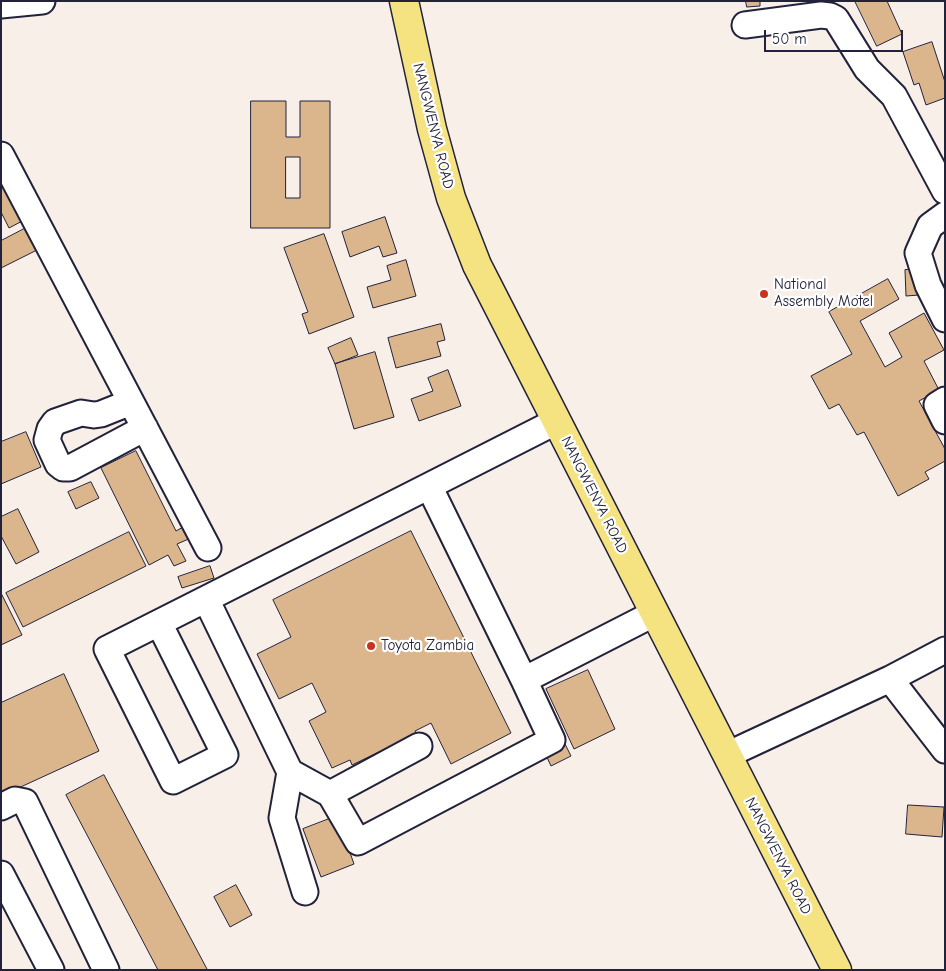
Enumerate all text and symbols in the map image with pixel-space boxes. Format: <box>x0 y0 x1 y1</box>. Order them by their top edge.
scale bar <box>766 20 905 52</box>
text: 50 m <box>772 30 807 48</box>
street label: NANGWENYA ROAD <box>409 61 457 191</box>
place label: National Assembly Motel <box>774 276 873 311</box>
marker: National Assembly Motel <box>758 288 770 300</box>
street label: NANGWENYA ROAD <box>557 433 631 557</box>
place label: Toyota Zambia <box>381 637 474 655</box>
marker: Toyota Zambia <box>365 640 377 652</box>
street label: NANGWENYA ROAD <box>741 794 815 918</box>

